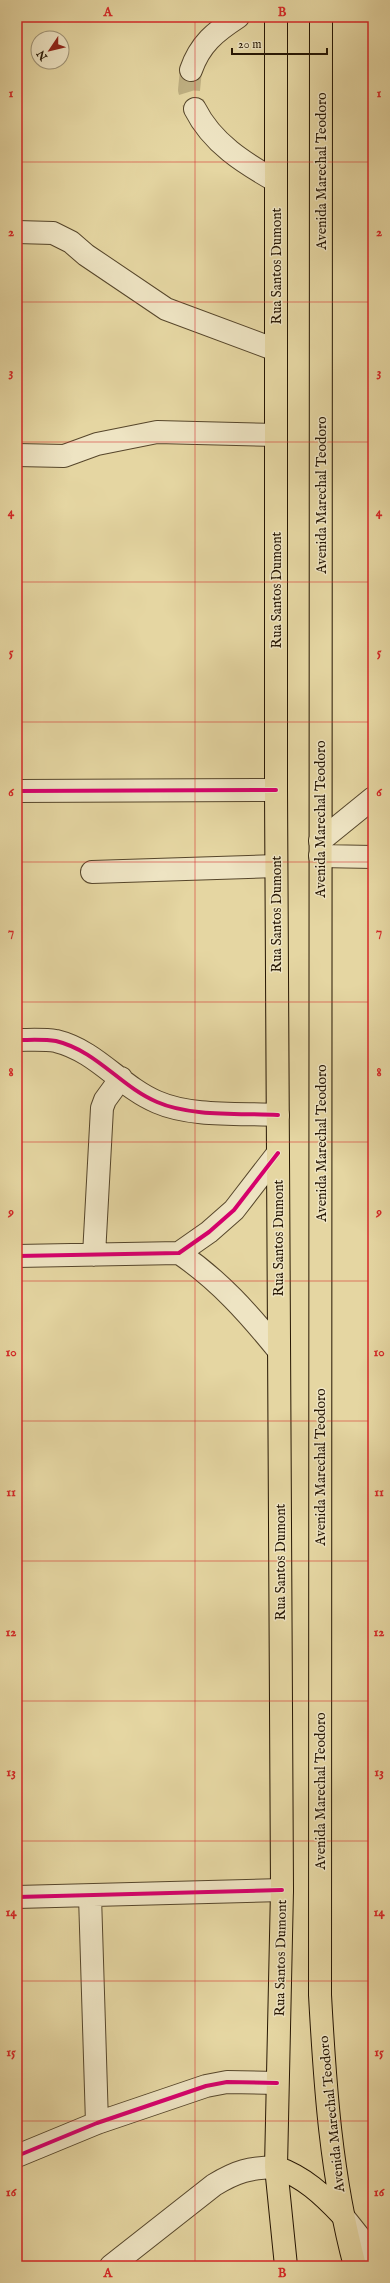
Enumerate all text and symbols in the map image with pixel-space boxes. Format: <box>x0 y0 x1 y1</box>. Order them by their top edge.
text: A <box>103 4 114 21</box>
text: B <box>278 4 287 21</box>
north arrow <box>30 30 70 70</box>
scale bar <box>232 30 327 56</box>
text: 20 m <box>238 37 261 52</box>
text: N <box>34 47 52 64</box>
text: 1 <box>9 85 14 102</box>
text: 1 <box>377 85 382 102</box>
street label: Avenida Marechal Teodoro <box>313 92 331 251</box>
street label: Rua Santos Dumont <box>268 207 286 324</box>
text: 2 <box>8 224 14 241</box>
text: 2 <box>376 224 382 241</box>
text: 3 <box>9 364 14 381</box>
text: 3 <box>377 364 382 381</box>
street label: Avenida Marechal Teodoro <box>313 416 331 575</box>
text: 4 <box>8 504 15 521</box>
text: 4 <box>376 504 383 521</box>
street label: Rua Santos Dumont <box>268 531 286 648</box>
text: 5 <box>9 644 14 661</box>
text: 5 <box>377 644 382 661</box>
street label: Avenida Marechal Teodoro <box>312 740 330 899</box>
text: 6 <box>8 784 14 801</box>
text: 6 <box>376 784 382 801</box>
street label: Rua Santos Dumont <box>268 855 286 972</box>
text: 7 <box>8 924 14 941</box>
text: 7 <box>376 924 382 941</box>
text: 8 <box>8 1064 14 1081</box>
street label: Avenida Marechal Teodoro <box>313 1064 331 1223</box>
text: 8 <box>376 1064 382 1081</box>
street label: Rua Santos Dumont <box>270 1179 288 1296</box>
text: 9 <box>7 1204 14 1221</box>
text: 9 <box>375 1204 382 1221</box>
text: 10 <box>5 1344 17 1361</box>
text: 10 <box>373 1344 385 1361</box>
street label: Avenida Marechal Teodoro <box>312 1388 330 1547</box>
text: 11 <box>6 1484 16 1501</box>
text: 11 <box>374 1484 384 1501</box>
street label: Rua Santos Dumont <box>272 1503 290 1620</box>
text: 12 <box>6 1624 16 1641</box>
text: 12 <box>374 1624 384 1641</box>
street label: Avenida Marechal Teodoro <box>312 1712 330 1871</box>
text: 13 <box>6 1764 16 1781</box>
text: 13 <box>374 1764 384 1781</box>
street label: Rua Santos Dumont <box>271 1899 291 2017</box>
text: 14 <box>5 1904 17 1921</box>
text: 14 <box>373 1904 385 1921</box>
street label: Avenida Marechal Teodoro <box>315 2034 349 2194</box>
text: 15 <box>6 2044 16 2061</box>
text: 15 <box>374 2044 384 2061</box>
text: 16 <box>6 2184 17 2201</box>
text: 16 <box>374 2184 385 2201</box>
text: A <box>103 2265 114 2282</box>
text: B <box>278 2265 287 2282</box>

